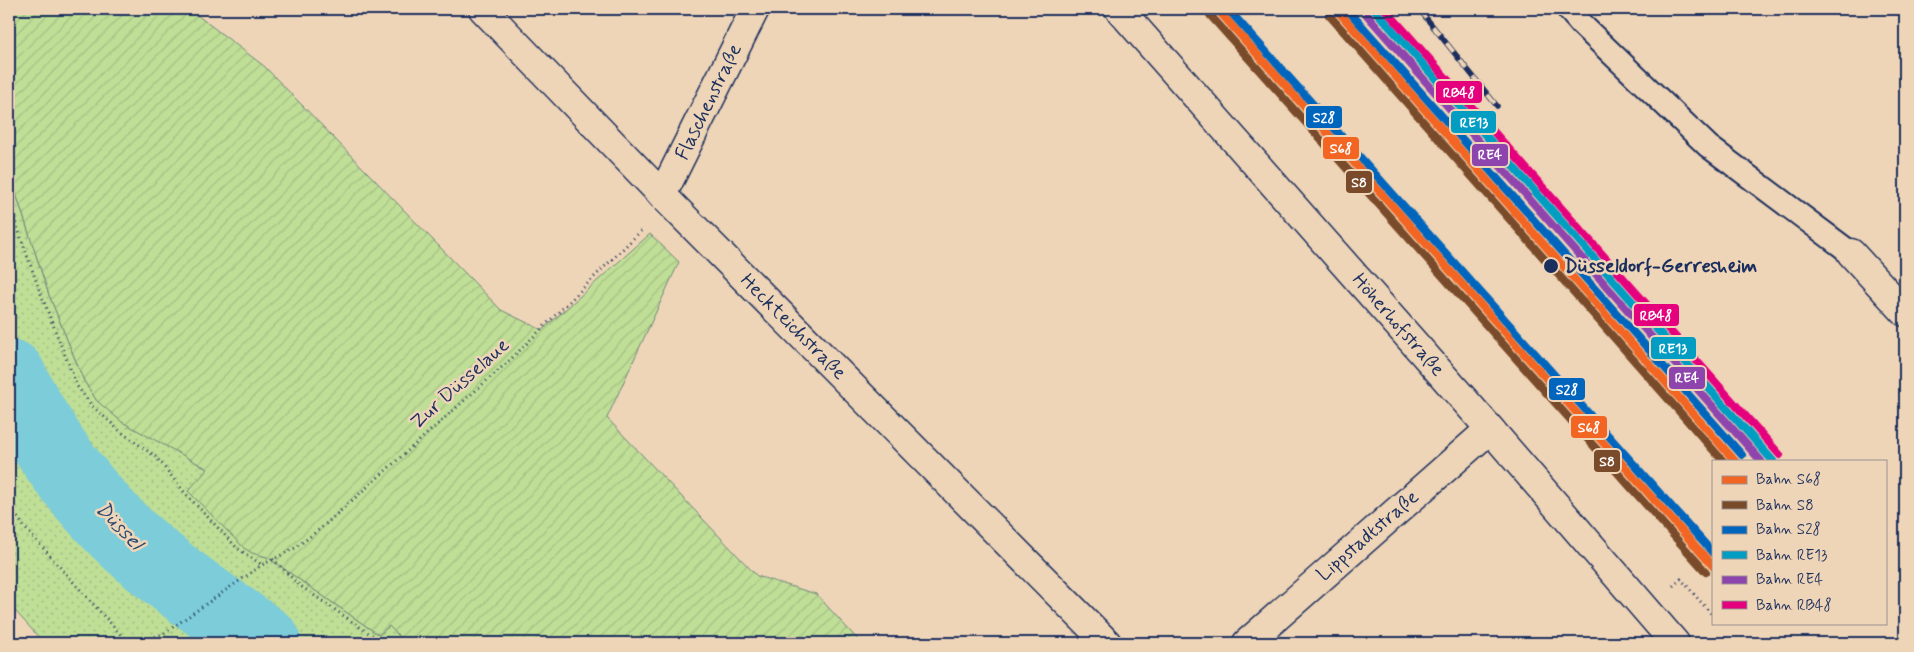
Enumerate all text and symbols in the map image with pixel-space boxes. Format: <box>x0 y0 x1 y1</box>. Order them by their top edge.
street label: Flaschenstraße <box>669 39 749 165</box>
line badge: RB48 <box>1435 80 1483 104</box>
text: RB48 <box>1443 84 1476 102</box>
line badge: S28 <box>1305 105 1343 129</box>
text: S28 <box>1313 109 1335 127</box>
line badge: RE13 <box>1450 110 1497 134</box>
text: RE13 <box>1460 114 1488 132</box>
line badge: S68 <box>1322 136 1360 160</box>
text: S68 <box>1330 140 1353 158</box>
line badge: RE4 <box>1471 143 1509 167</box>
text: RE4 <box>1478 146 1503 164</box>
line badge: S8 <box>1345 170 1373 194</box>
text: S8 <box>1351 174 1367 192</box>
place label: Düsseldorf-Gerresheim <box>1564 253 1757 280</box>
marker: Düsseldorf-Gerresheim <box>1542 257 1560 275</box>
street label: Heckteichstraße <box>734 268 852 386</box>
street label: Höherhofstraße <box>1346 268 1451 383</box>
line badge: RB48 <box>1633 303 1680 327</box>
text: RB48 <box>1640 307 1673 325</box>
street label: Zur Düsselaue <box>405 332 515 436</box>
line badge: RE13 <box>1650 336 1697 360</box>
text: RE13 <box>1659 340 1687 358</box>
line badge: RE4 <box>1668 366 1706 390</box>
text: RE4 <box>1675 369 1700 387</box>
line badge: S28 <box>1548 377 1586 401</box>
text: S28 <box>1556 381 1578 399</box>
line badge: S68 <box>1570 415 1608 439</box>
text: S68 <box>1578 419 1601 437</box>
line badge: S8 <box>1593 449 1621 473</box>
text: S8 <box>1599 453 1615 471</box>
legend <box>1712 460 1886 624</box>
text: Bahn S68 <box>1756 470 1821 490</box>
street label: Lippstadtstraße <box>1311 484 1425 588</box>
water label: Düssel <box>89 496 151 558</box>
text: Bahn S8 <box>1756 496 1814 516</box>
text: Bahn S28 <box>1756 520 1821 540</box>
text: Bahn RE13 <box>1756 546 1827 566</box>
text: Bahn RE4 <box>1756 570 1823 590</box>
text: Bahn RB48 <box>1756 596 1832 616</box>

